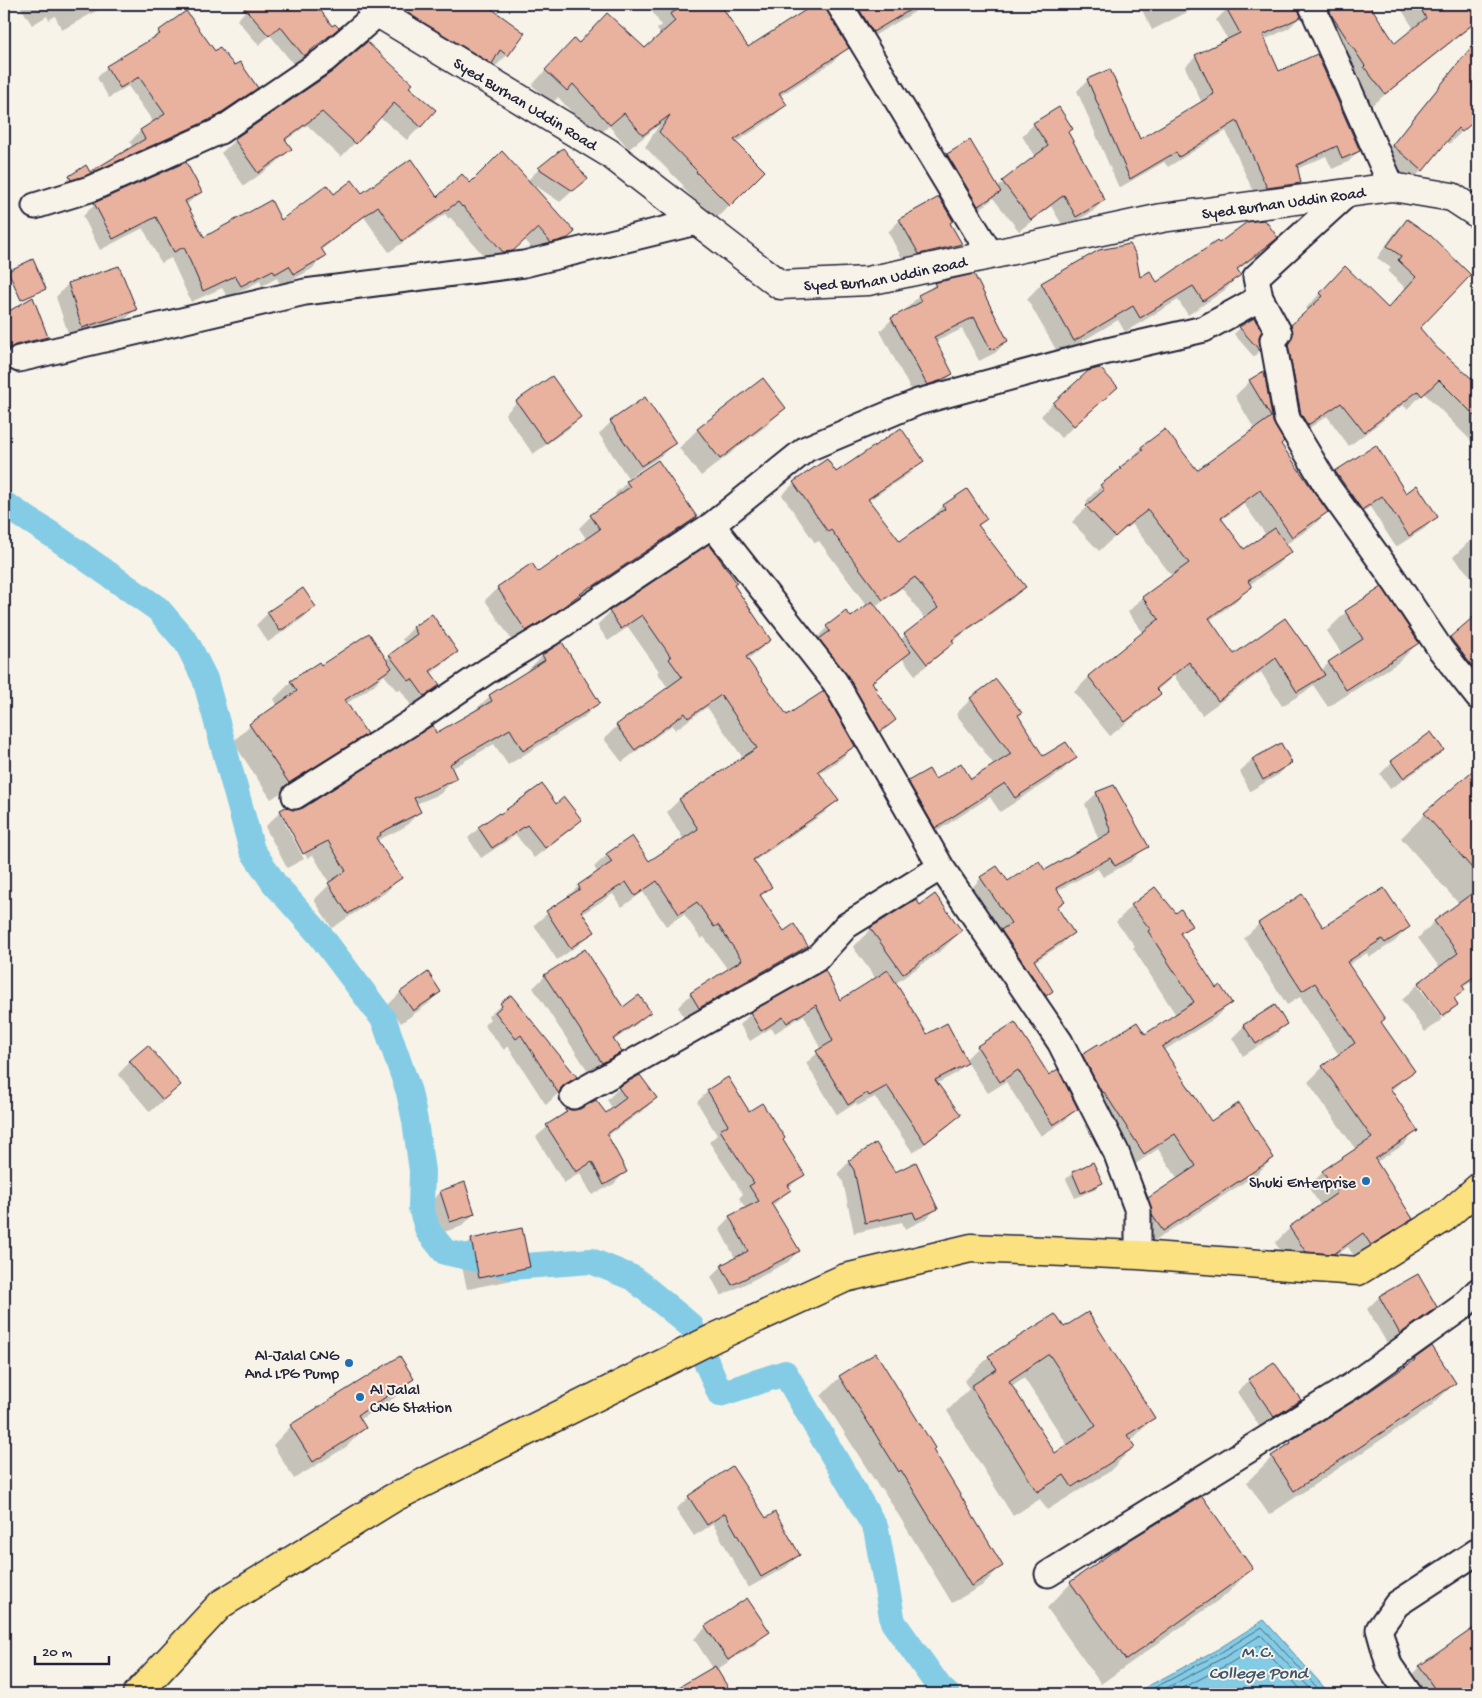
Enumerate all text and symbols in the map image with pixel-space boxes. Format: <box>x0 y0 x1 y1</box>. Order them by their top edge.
street label: Syed Burhan Uddin Road <box>449 55 601 157</box>
street label: Syed Burhan Uddin Road <box>1201 184 1368 226</box>
street label: Syed Burhan Uddin Road <box>803 254 971 297</box>
place label: Shuki Enterprise <box>1249 1175 1357 1194</box>
marker: Shuki Enterprise <box>1360 1175 1372 1187</box>
place label: Al-Jalal CNG And LPG Pump <box>245 1348 340 1385</box>
marker: Al-Jalal CNG And LPG Pump <box>343 1357 355 1369</box>
place label: Al Jalal CNG Station <box>370 1382 452 1419</box>
marker: Al Jalal CNG Station <box>354 1391 366 1403</box>
scale bar <box>35 1633 109 1665</box>
water label: M.C. College Pond <box>1209 1643 1310 1685</box>
text: 20 m <box>42 1644 72 1662</box>

